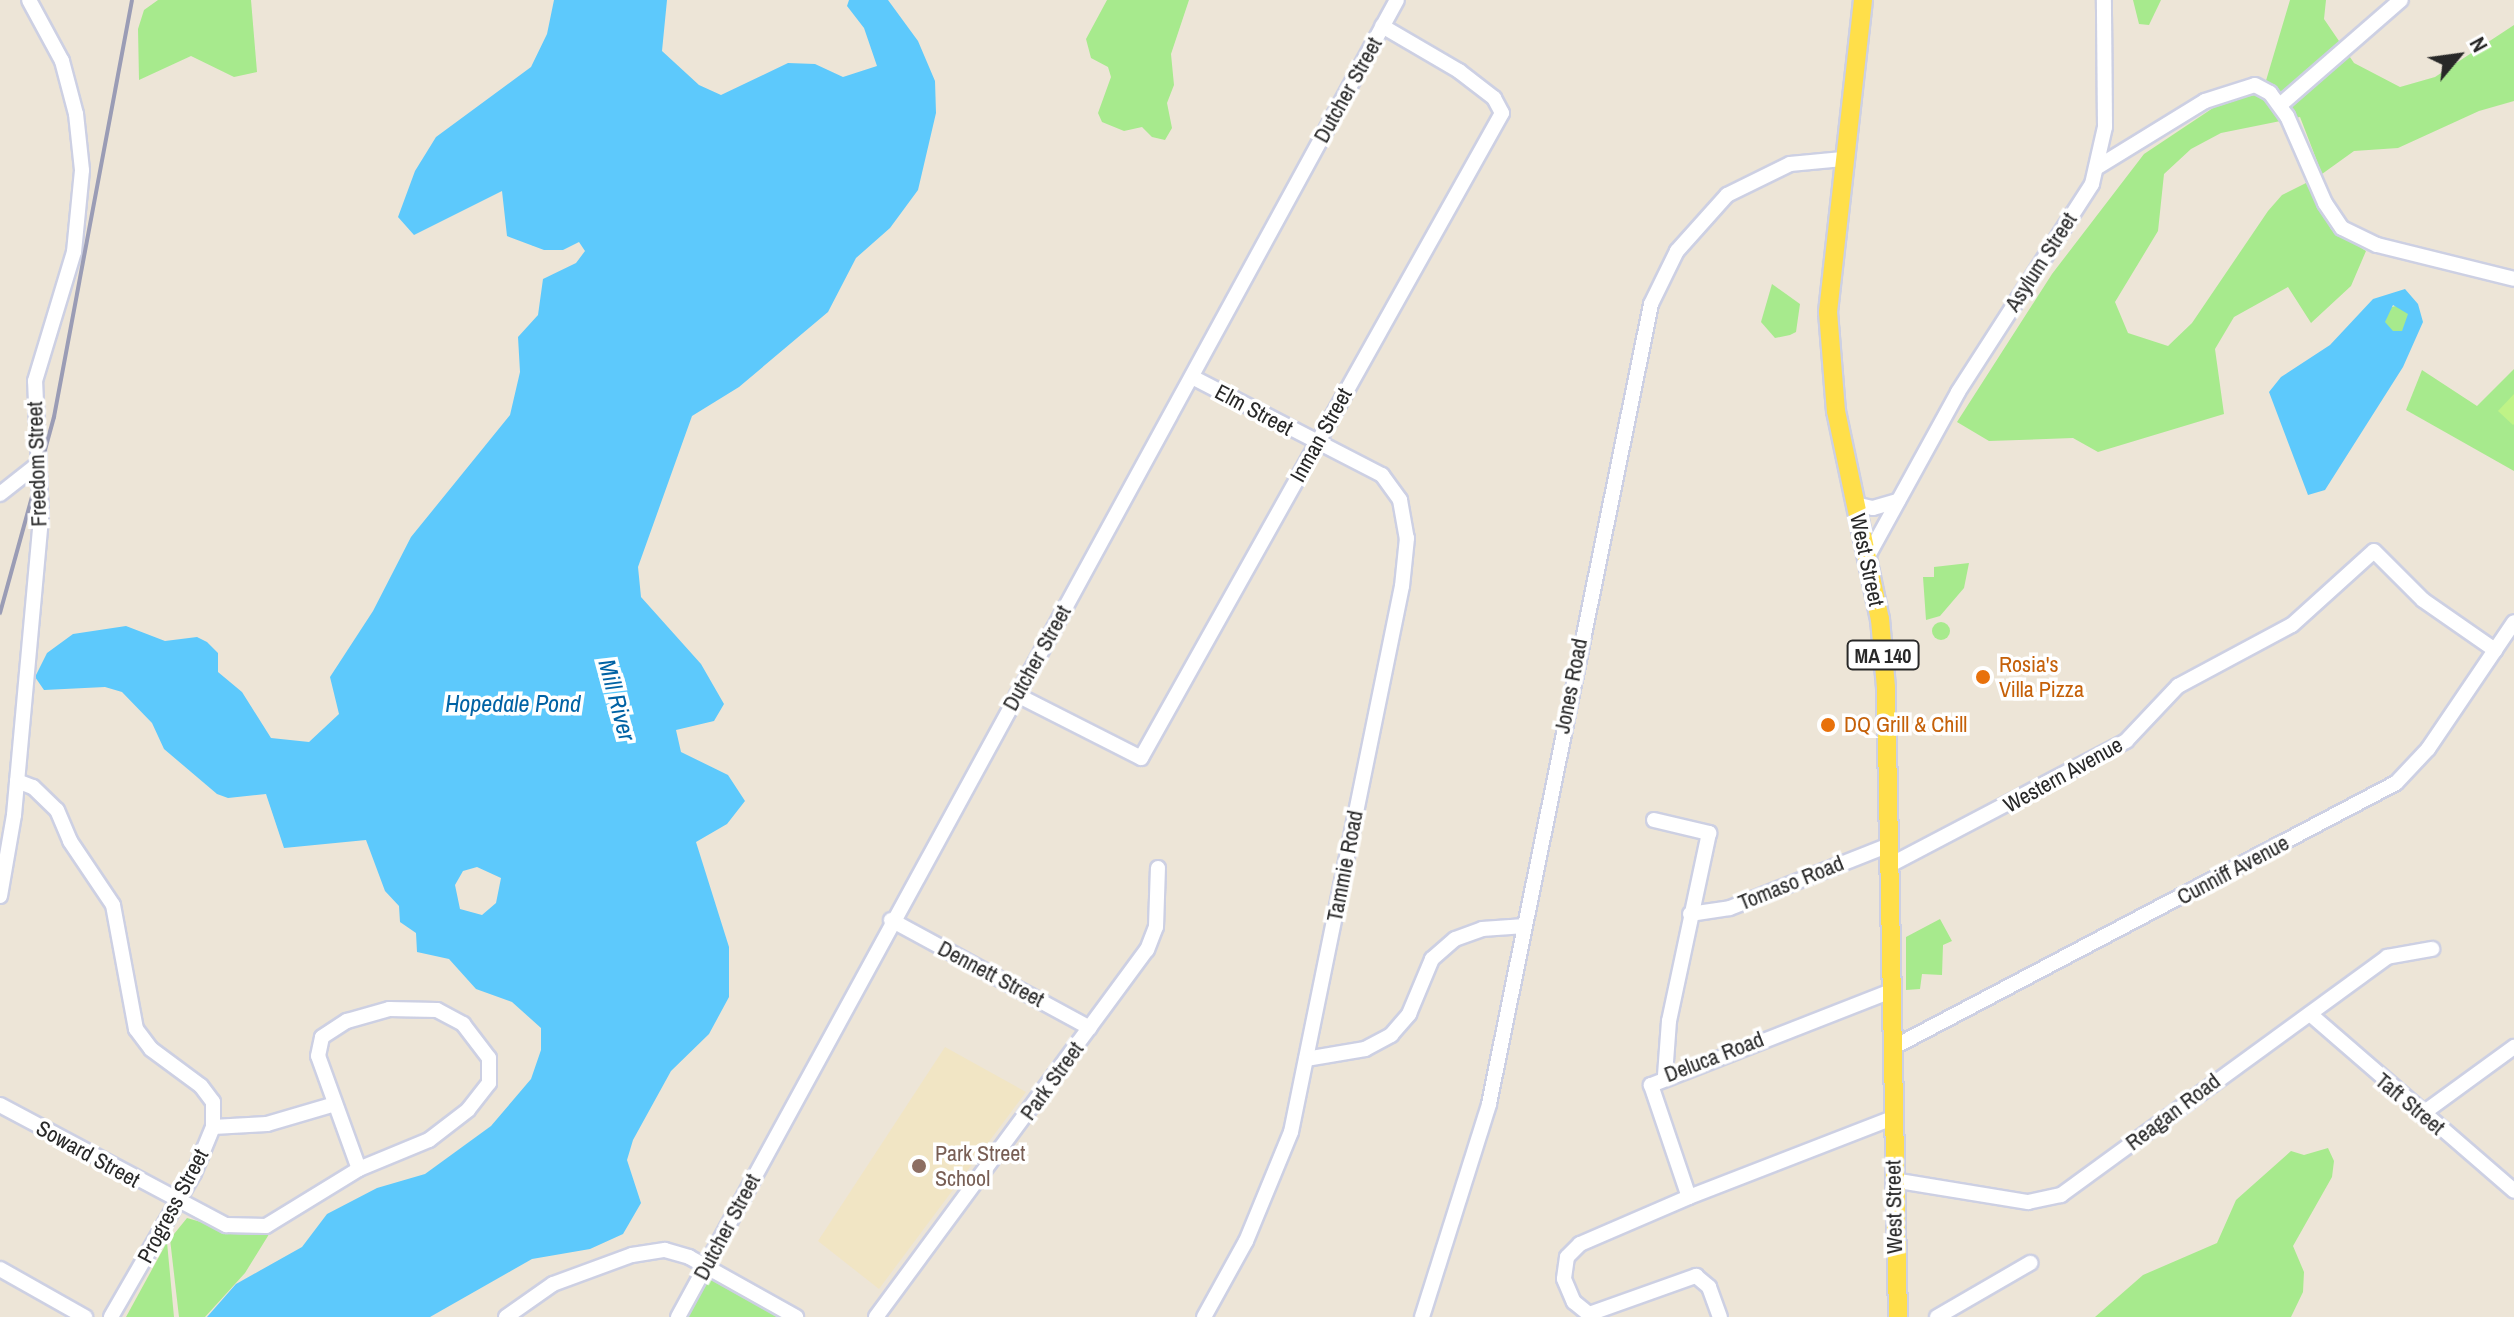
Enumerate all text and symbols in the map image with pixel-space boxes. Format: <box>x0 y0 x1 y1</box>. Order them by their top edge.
north arrow <box>2418 16 2498 96</box>
text: N <box>2463 31 2495 57</box>
street label: Dutcher Street <box>1308 33 1388 147</box>
street label: Asylum Street <box>1999 208 2083 316</box>
street label: Elm Street <box>1211 379 1297 441</box>
street label: Inman Street <box>1284 383 1358 487</box>
street label: Freedom Street <box>22 401 52 527</box>
street label: West Street <box>1844 511 1890 609</box>
street label: Dutcher Street <box>997 601 1077 715</box>
street label: Jones Road <box>1549 636 1593 736</box>
road number: MA 140 <box>1845 639 1921 671</box>
place label: Rosia's Villa Pizza <box>1999 651 2084 702</box>
water label: Mill River <box>592 656 642 744</box>
marker: Rosia's Villa Pizza <box>1974 668 1992 686</box>
water label: Hopedale Pond <box>445 690 581 718</box>
place label: DQ Grill & Chill <box>1844 712 1967 738</box>
marker: DQ Grill & Chill <box>1819 716 1837 734</box>
street label: Western Avenue <box>1999 731 2127 819</box>
street label: Tammie Road <box>1321 808 1369 924</box>
street label: Cunniff Avenue <box>2172 829 2294 911</box>
street label: Tomaso Road <box>1734 850 1848 916</box>
street label: Dennett Street <box>933 935 1049 1013</box>
street label: Deluca Road <box>1661 1026 1767 1088</box>
street label: Park Street <box>1015 1037 1089 1125</box>
street label: Taft Street <box>2370 1067 2450 1141</box>
street label: Reagan Road <box>2121 1068 2225 1156</box>
street label: Soward Street <box>32 1115 144 1193</box>
place label: Park Street School <box>935 1140 1025 1192</box>
street label: Progress Street <box>132 1144 214 1268</box>
marker: Park Street School <box>910 1157 928 1175</box>
street label: West Street <box>1880 1160 1908 1254</box>
street label: Dutcher Street <box>688 1169 766 1285</box>

